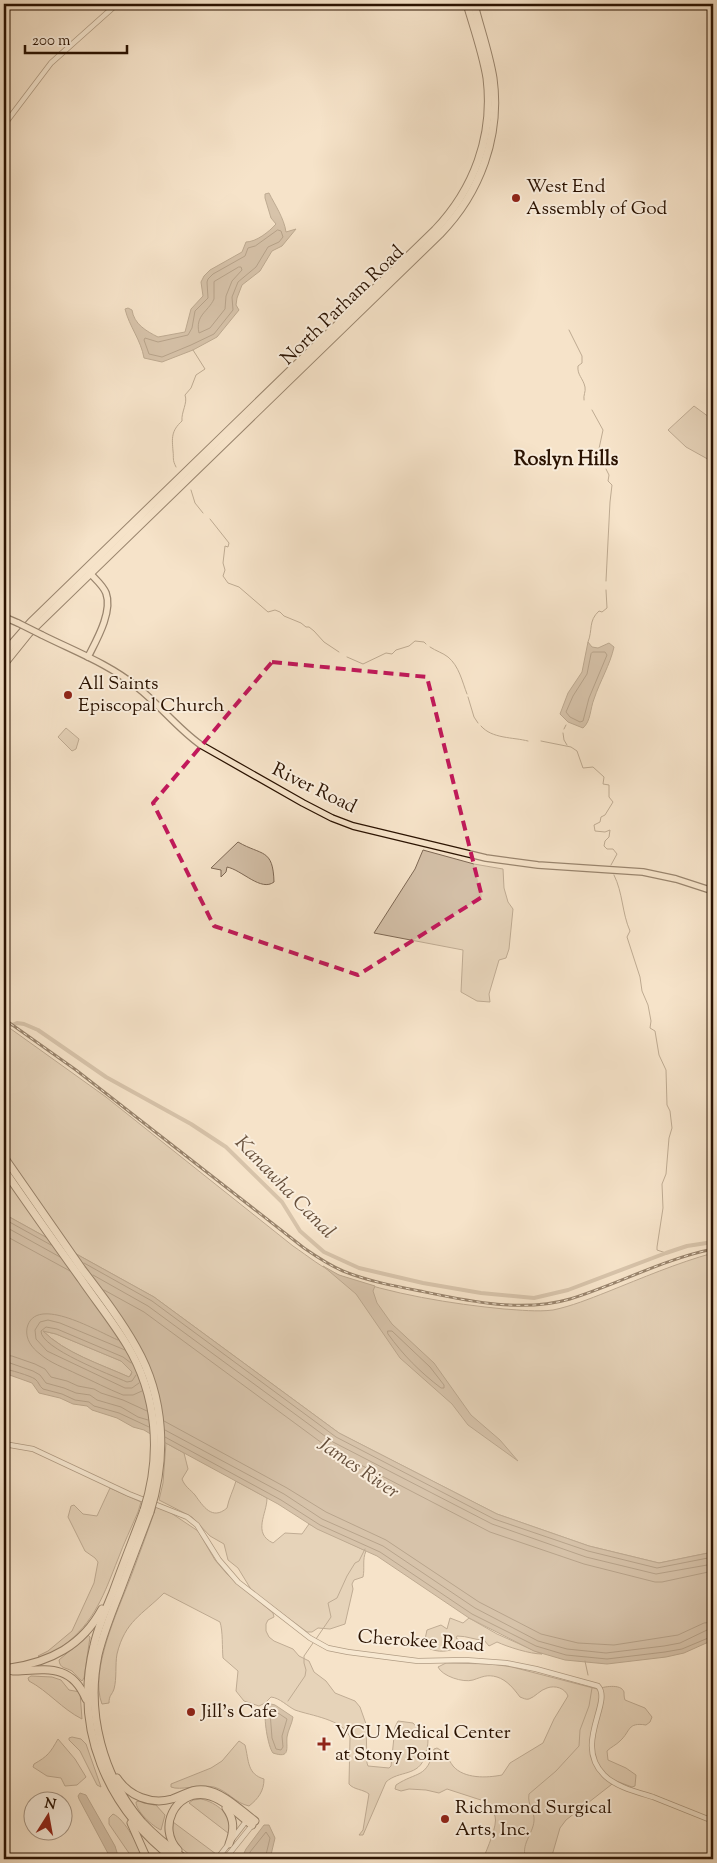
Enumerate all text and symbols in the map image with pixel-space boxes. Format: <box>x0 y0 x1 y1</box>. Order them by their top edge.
scale bar <box>25 22 128 54</box>
text: 200 m <box>32 31 71 52</box>
place label: West End Assembly of God <box>526 174 668 223</box>
marker: West End Assembly of God <box>510 192 522 204</box>
street label: North Parham Road <box>275 240 411 372</box>
district label: Roslyn Hills <box>514 446 618 475</box>
place label: All Saints Episcopal Church <box>78 671 224 720</box>
marker: All Saints Episcopal Church <box>62 689 74 701</box>
street label: River Road <box>267 757 361 821</box>
water label: Kanawha Canal <box>227 1130 341 1246</box>
water label: James River <box>311 1431 405 1507</box>
street label: Cherokee Road <box>357 1624 486 1660</box>
place label: Jill's Cafe <box>200 1699 277 1726</box>
marker: Jill's Cafe <box>185 1706 197 1718</box>
place label: VCU Medical Center at Stony Point <box>335 1720 511 1769</box>
marker: VCU Medical Center at Stony Point <box>317 1737 331 1751</box>
north arrow <box>22 1790 72 1840</box>
text: N <box>43 1794 57 1816</box>
place label: Richmond Surgical Arts, Inc. <box>455 1795 612 1844</box>
marker: Richmond Surgical Arts, Inc. <box>439 1813 451 1825</box>

